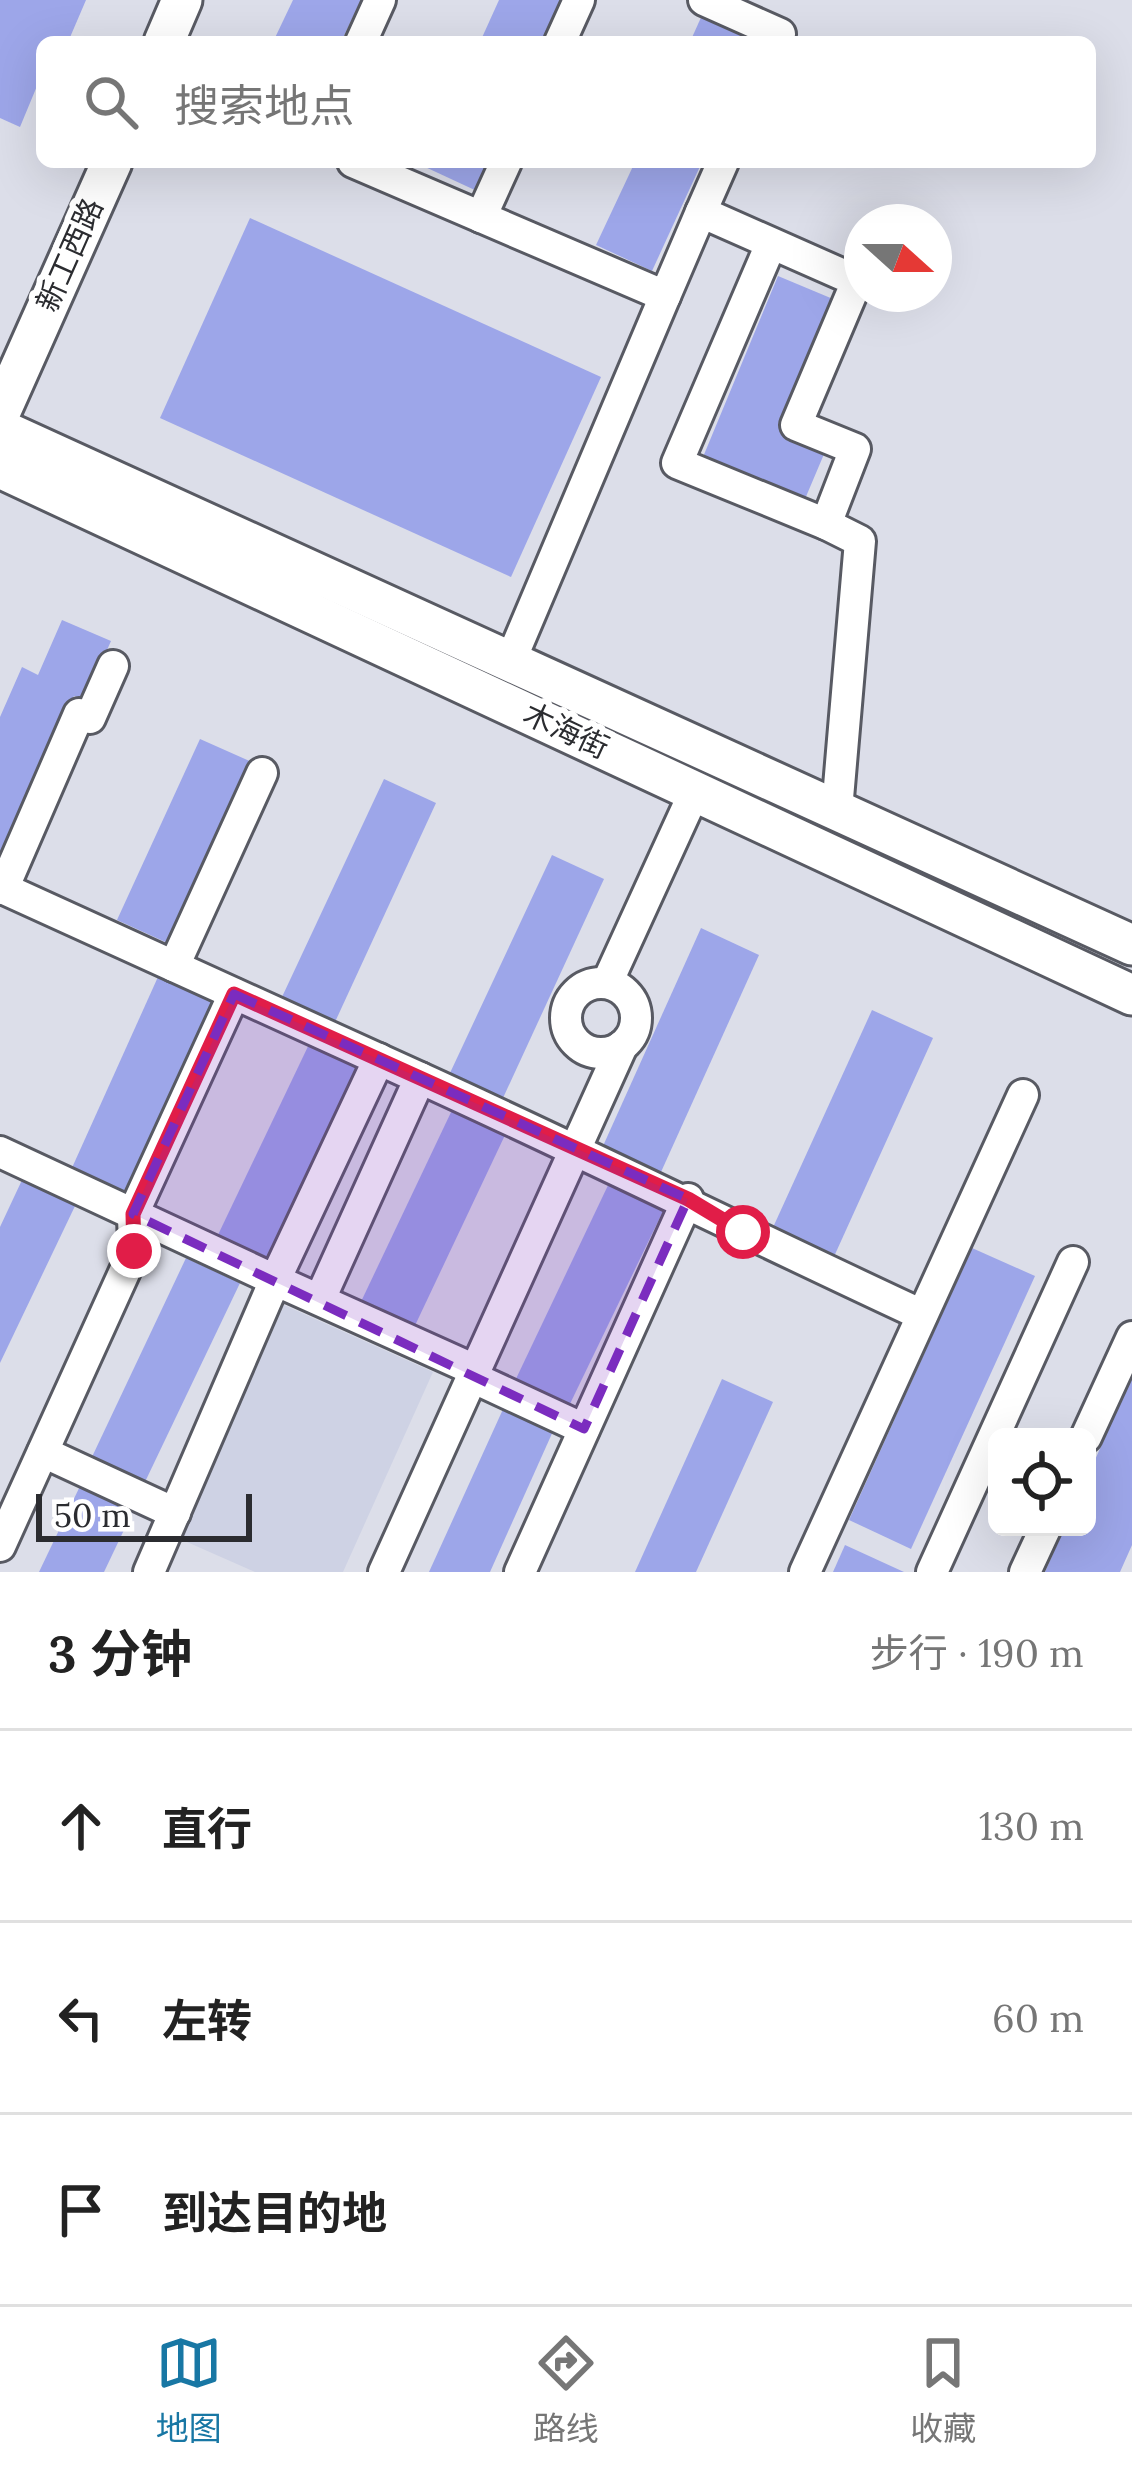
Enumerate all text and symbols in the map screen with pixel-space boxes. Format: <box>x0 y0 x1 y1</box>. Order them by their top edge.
search box <box>36 36 1096 168</box>
icon: search <box>78 69 144 135</box>
text: 搜索地点 <box>174 77 354 134</box>
street label: 新工西路 <box>27 192 111 317</box>
north arrow <box>844 204 952 312</box>
street label: 木海街 <box>518 694 615 766</box>
route start <box>716 1205 770 1259</box>
route end <box>107 1224 161 1278</box>
map controls <box>988 1428 1096 1536</box>
button: locate <box>988 1428 1096 1536</box>
scale bar <box>36 1488 252 1541</box>
text: 50 m <box>54 1494 131 1536</box>
text: 3 分钟 <box>48 1621 192 1686</box>
text: 步行 · 190 m <box>870 1628 1084 1678</box>
icon: ahead <box>48 1793 114 1859</box>
text: 直行 <box>162 1800 252 1857</box>
text: 130 m <box>979 1801 1084 1851</box>
icon: left <box>48 1985 114 2051</box>
text: 左转 <box>162 1992 252 2049</box>
text: 60 m <box>992 1993 1084 2043</box>
icon: arrive <box>48 2177 114 2243</box>
text: 到达目的地 <box>162 2184 387 2241</box>
tab: 地图 <box>156 2330 222 2450</box>
tab: 路线 <box>533 2330 599 2450</box>
tab: 收藏 <box>910 2330 976 2450</box>

